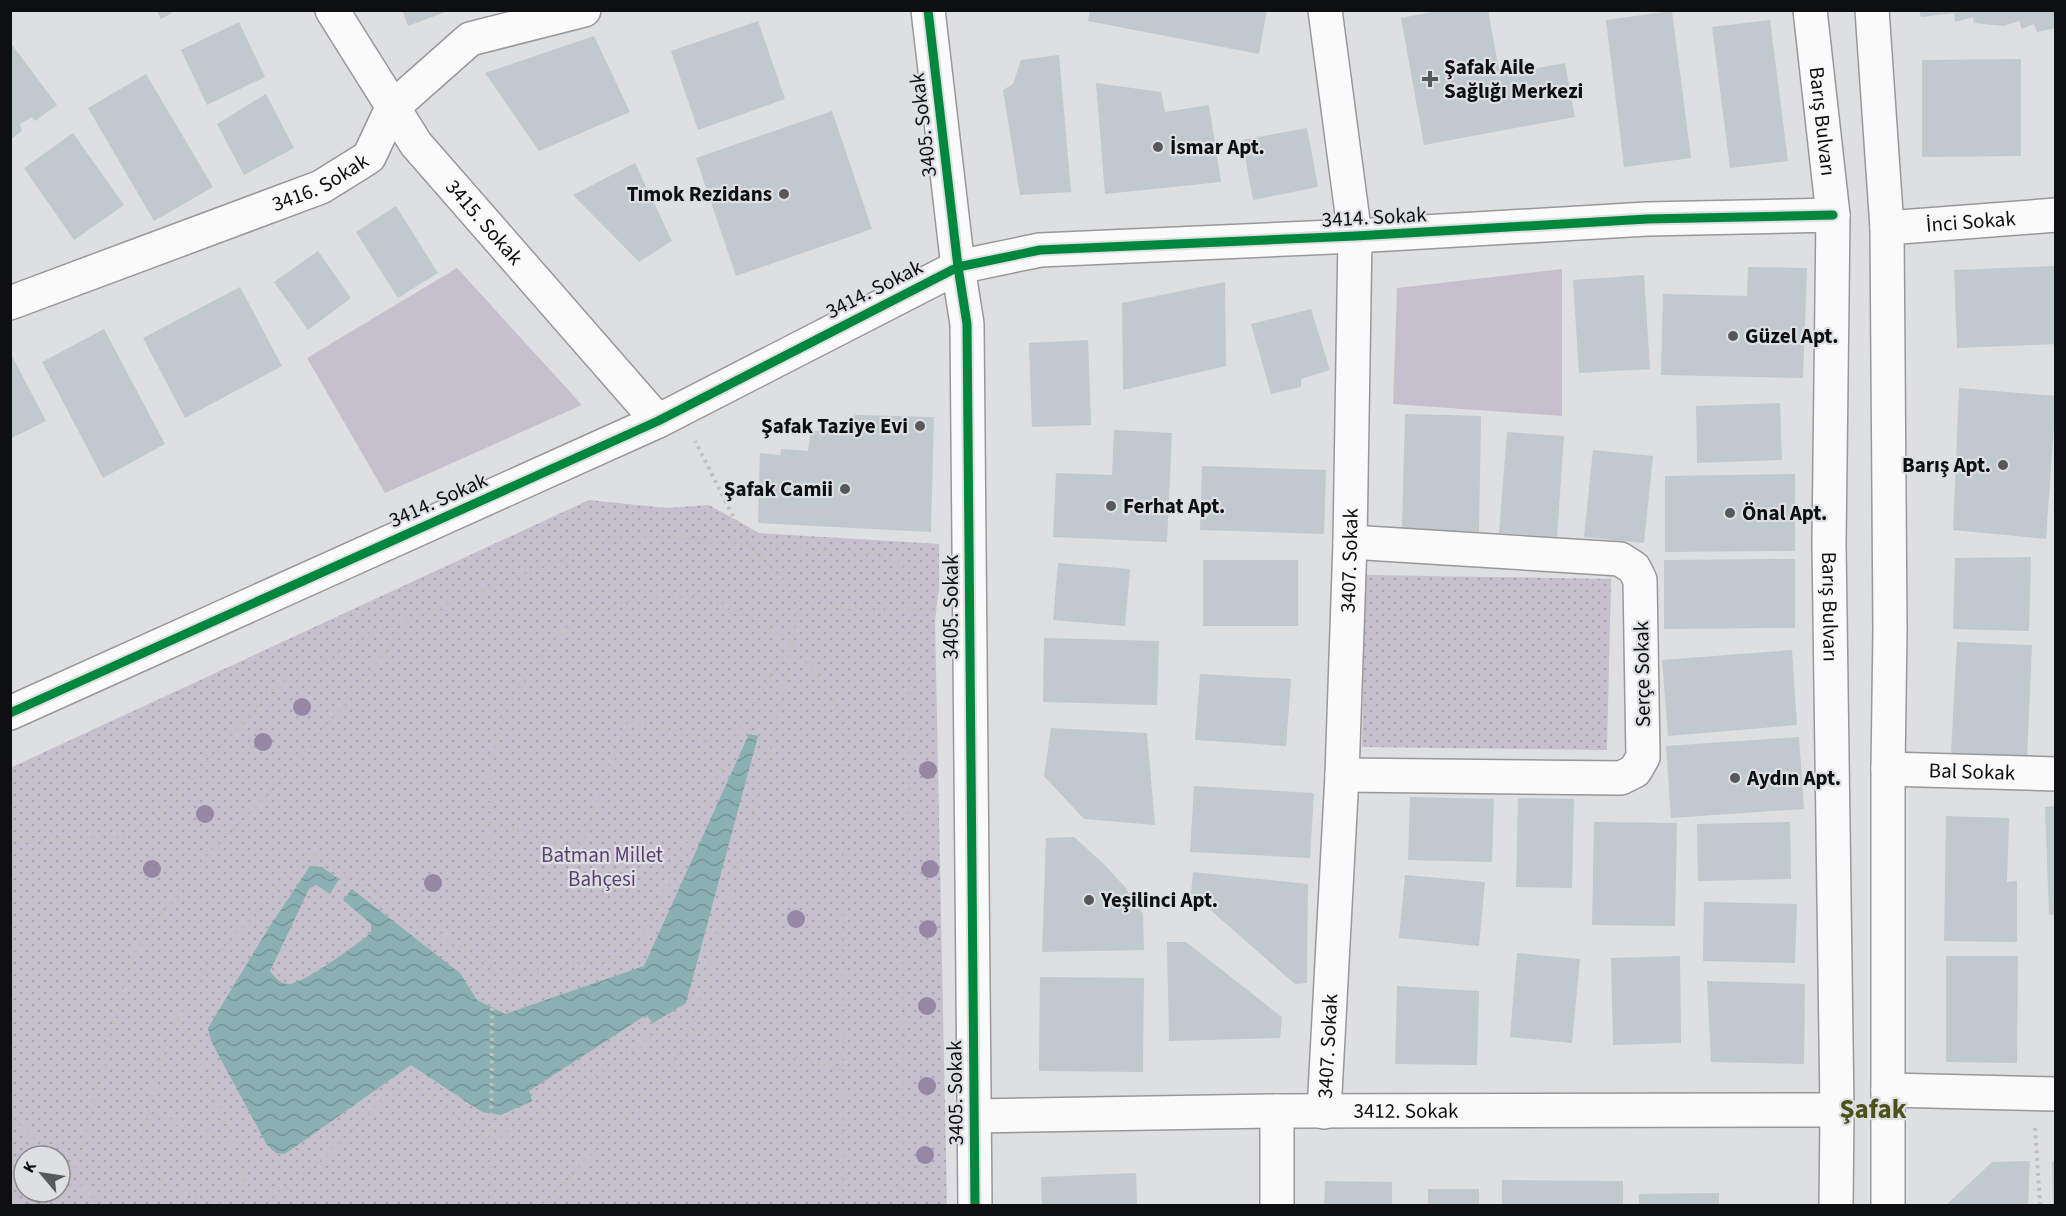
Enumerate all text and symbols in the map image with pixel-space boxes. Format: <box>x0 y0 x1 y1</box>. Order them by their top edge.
place label: Şafak Aile Sağlığı Merkezi <box>1444 52 1583 106</box>
street label: Barış Bulvarı <box>1801 65 1844 178</box>
street label: 3405. Sokak <box>902 70 944 179</box>
marker: Şafak Aile Sağlığı Merkezi <box>1421 70 1439 88</box>
place label: İsmar Apt. <box>1170 132 1265 162</box>
marker: İsmar Apt. <box>1151 140 1165 154</box>
street label: 3416. Sokak <box>268 146 375 219</box>
street label: 3415. Sokak <box>438 173 531 272</box>
place label: Tımok Rezidans <box>627 179 772 209</box>
marker: Tımok Rezidans <box>777 187 791 201</box>
street label: 3414. Sokak <box>1321 199 1428 235</box>
street label: İnci Sokak <box>1925 203 2017 240</box>
street label: 3414. Sokak <box>820 252 928 326</box>
place label: Güzel Apt. <box>1745 321 1838 351</box>
marker: Güzel Apt. <box>1726 329 1740 343</box>
place label: Şafak Taziye Evi <box>761 411 908 441</box>
marker: Şafak Taziye Evi <box>913 419 927 433</box>
place label: Barış Apt. <box>1902 450 1991 480</box>
marker: Barış Apt. <box>1996 458 2010 472</box>
street label: 3414. Sokak <box>384 465 493 535</box>
place label: Şafak Camii <box>724 474 833 504</box>
marker: Şafak Camii <box>838 482 852 496</box>
place label: Ferhat Apt. <box>1123 491 1225 521</box>
place label: Önal Apt. <box>1742 498 1827 528</box>
marker: Ferhat Apt. <box>1104 499 1118 513</box>
marker: Önal Apt. <box>1723 506 1737 520</box>
street label: 3407. Sokak <box>1333 507 1366 614</box>
street label: Barış Bulvarı <box>1814 551 1846 662</box>
street label: 3405. Sokak <box>936 554 966 659</box>
street label: Serçe Sokak <box>1626 620 1658 727</box>
street label: Bal Sokak <box>1928 755 2016 788</box>
place label: Aydın Apt. <box>1746 763 1841 793</box>
marker: Aydın Apt. <box>1728 771 1742 785</box>
park label: Batman Millet Bahçesi <box>541 840 663 894</box>
place label: Yeşilinci Apt. <box>1100 885 1218 915</box>
marker: Yeşilinci Apt. <box>1082 893 1096 907</box>
street label: 3407. Sokak <box>1310 992 1345 1099</box>
street label: 3405. Sokak <box>939 1040 971 1146</box>
district label: Şafak <box>1840 1090 1907 1129</box>
street label: 3412. Sokak <box>1353 1096 1459 1126</box>
north arrow <box>12 1144 72 1204</box>
text: K <box>18 1157 42 1177</box>

